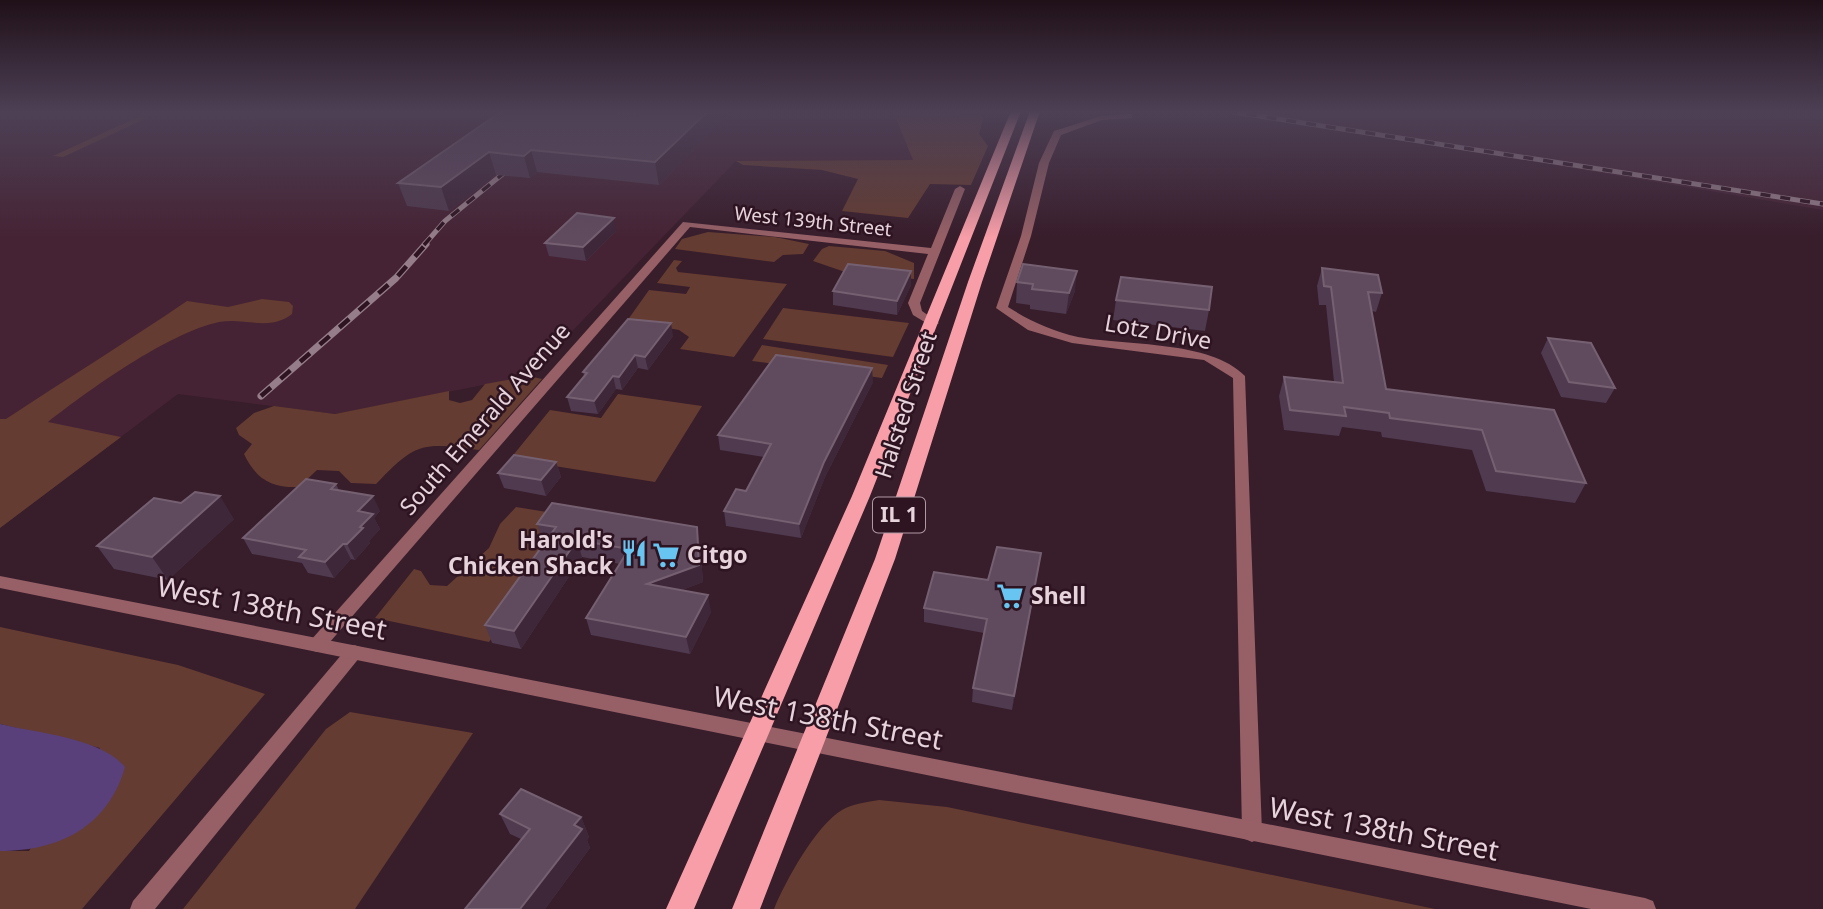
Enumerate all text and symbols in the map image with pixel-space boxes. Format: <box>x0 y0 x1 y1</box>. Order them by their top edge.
street label: West 139th Street <box>733 200 893 242</box>
street label: Lotz Drive <box>1102 306 1214 356</box>
street label: South Emerald Avenue <box>392 315 577 521</box>
street label: Halsted Street <box>866 327 944 482</box>
road number: IL 1 <box>873 498 925 532</box>
place label: Harold's Chicken Shack <box>448 523 614 581</box>
restaurant icon: Harold's Chicken Shack <box>619 538 649 568</box>
place label: Citgo <box>687 538 748 570</box>
supermarket icon: Citgo <box>651 540 681 570</box>
street label: West 138th Street <box>154 566 390 648</box>
place label: Shell <box>1031 579 1086 611</box>
supermarket icon: Shell <box>995 581 1025 611</box>
street label: West 138th Street <box>710 676 946 758</box>
street label: West 138th Street <box>1266 787 1502 869</box>

